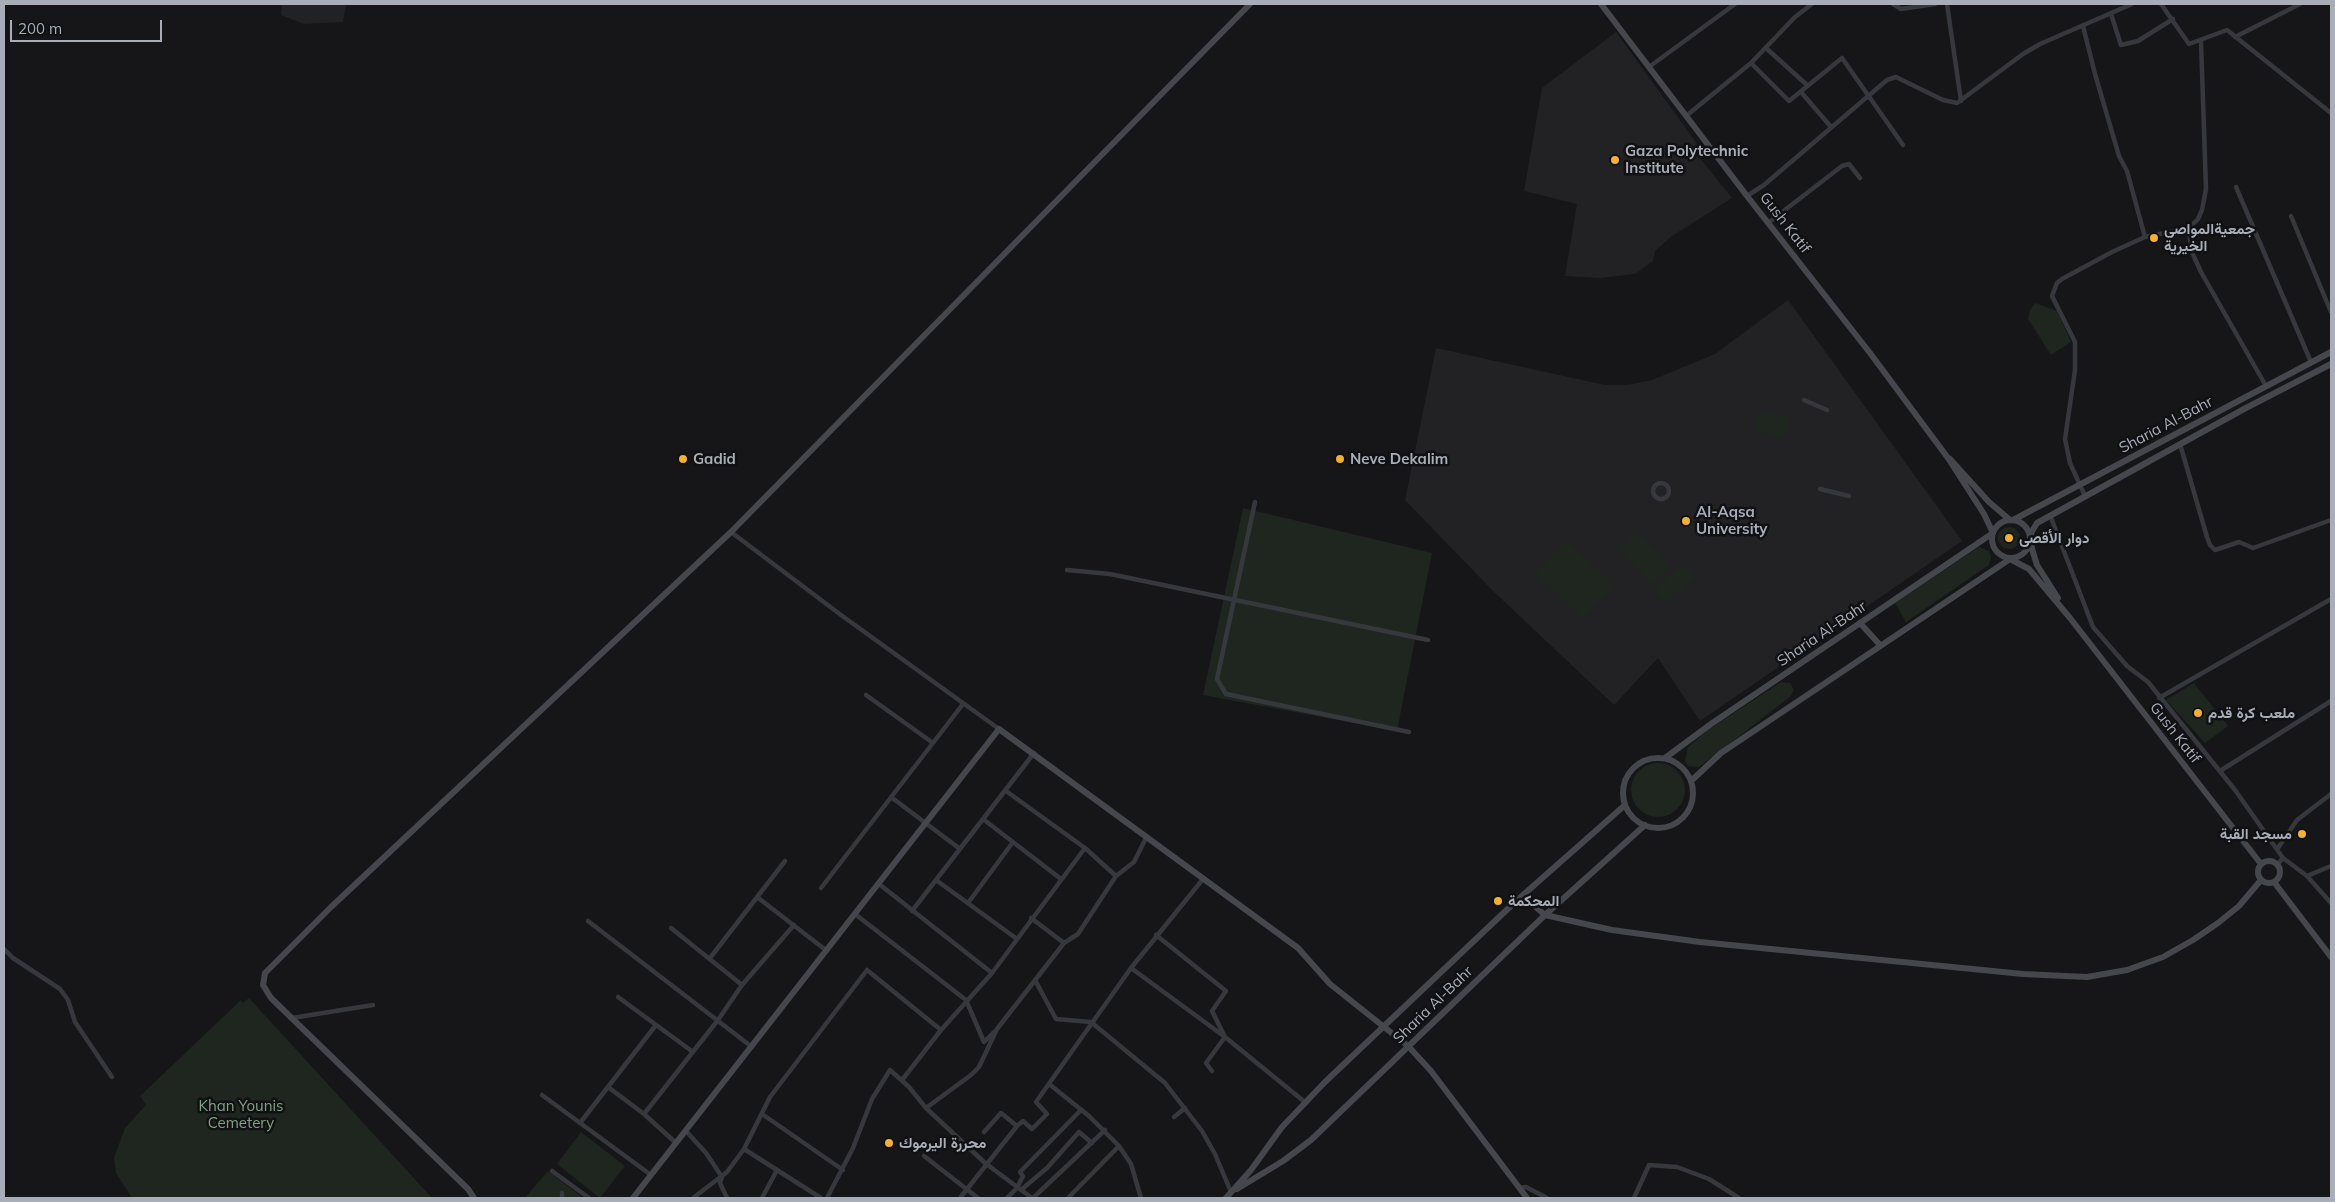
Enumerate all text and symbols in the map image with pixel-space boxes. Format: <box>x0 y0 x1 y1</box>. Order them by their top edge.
scale bar <box>12 10 165 42</box>
text: 200 m <box>18 19 62 38</box>
place label: Gaza Polytechnic Institute <box>1625 142 1748 177</box>
marker: Gaza Polytechnic Institute <box>1609 154 1621 166</box>
street label: Gush Katif <box>1756 189 1814 257</box>
place label: جمعيةالمواصي الخيرية <box>2164 220 2255 255</box>
marker: جمعيةالمواصي الخيرية <box>2148 232 2160 244</box>
street label: Sharia Al-Bahr <box>2116 393 2216 457</box>
place label: Gadid <box>693 450 736 468</box>
place label: Neve Dekalim <box>1350 450 1448 468</box>
marker: Gadid <box>677 453 689 465</box>
marker: Neve Dekalim <box>1334 453 1346 465</box>
place label: Al-Aqsa University <box>1696 503 1767 538</box>
marker: Al-Aqsa University <box>1680 515 1692 527</box>
place label: دوار الأقصى <box>2019 529 2089 547</box>
marker: دوار الأقصى <box>2003 532 2015 544</box>
street label: Sharia Al-Bahr <box>1774 598 1870 670</box>
street label: Gush Katif <box>2146 699 2204 767</box>
place label: ملعب كرة قدم <box>2208 704 2295 722</box>
marker: ملعب كرة قدم <box>2192 707 2204 719</box>
place label: مسجد القبة <box>2220 825 2292 843</box>
marker: مسجد القبة <box>2296 828 2308 840</box>
place label: المحكمة <box>1508 892 1559 910</box>
marker: المحكمة <box>1492 895 1504 907</box>
street label: Sharia Al-Bahr <box>1390 963 1476 1047</box>
park label: Khan Younis Cemetery <box>199 1097 283 1132</box>
place label: محررة اليرموك <box>899 1134 986 1152</box>
marker: محررة اليرموك <box>883 1137 895 1149</box>

